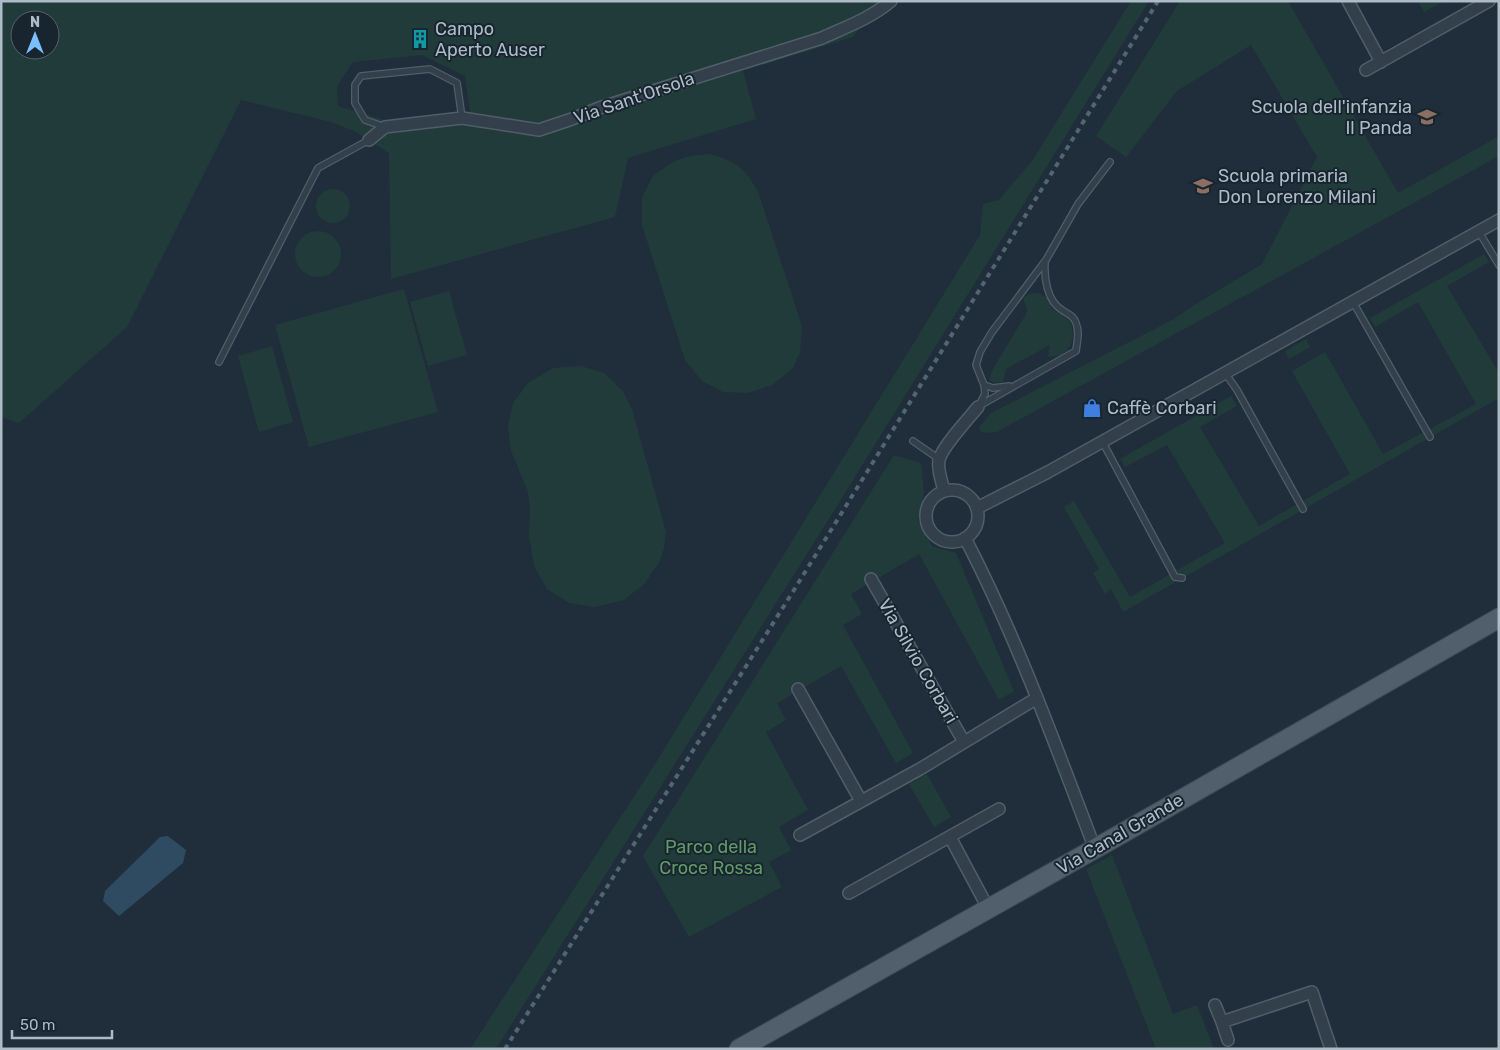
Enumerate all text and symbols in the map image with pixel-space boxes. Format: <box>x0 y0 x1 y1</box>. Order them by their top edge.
north arrow <box>10 10 60 60</box>
text: N <box>30 14 40 31</box>
place label: Campo Aperto Auser <box>435 18 545 61</box>
building icon: Campo Aperto Auser <box>409 28 431 50</box>
street label: Via Sant'Orsola <box>571 67 697 129</box>
place label: Scuola dell'infanzia Il Panda <box>1251 96 1412 139</box>
school or university icon: Scuola dell'infanzia Il Panda <box>1416 106 1438 128</box>
place label: Scuola primaria Don Lorenzo Milani <box>1218 165 1376 208</box>
school or university icon: Scuola primaria Don Lorenzo Milani <box>1192 175 1214 197</box>
shop icon: Caffè Corbari <box>1081 397 1103 419</box>
place label: Caffè Corbari <box>1107 397 1217 419</box>
street label: Via Silvio Corbari <box>873 595 963 727</box>
street label: Via Canal Grande <box>1053 789 1187 879</box>
park label: Parco della Croce Rossa <box>659 836 763 879</box>
scale bar <box>12 1008 112 1040</box>
text: 50 m <box>20 1016 55 1034</box>

